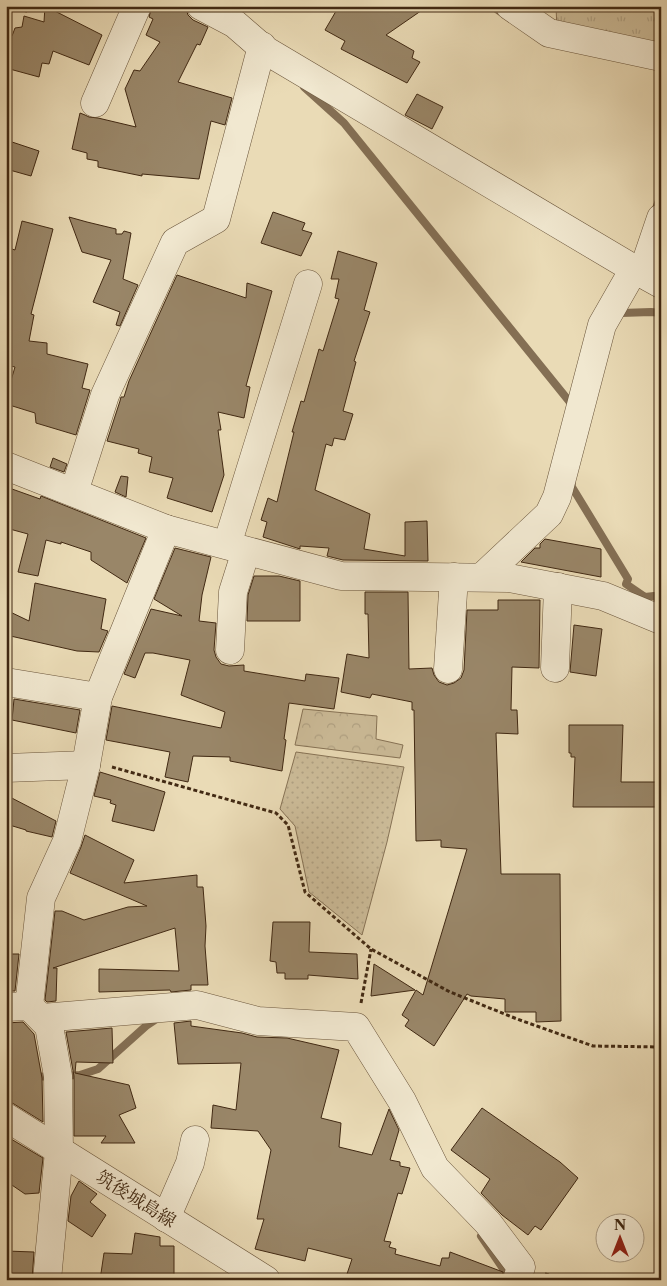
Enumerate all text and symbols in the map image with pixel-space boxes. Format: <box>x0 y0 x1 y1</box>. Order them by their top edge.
street label: 筑後城島線 <box>92 1166 180 1232</box>
north arrow <box>594 1214 644 1264</box>
text: N <box>614 1216 626 1234</box>

